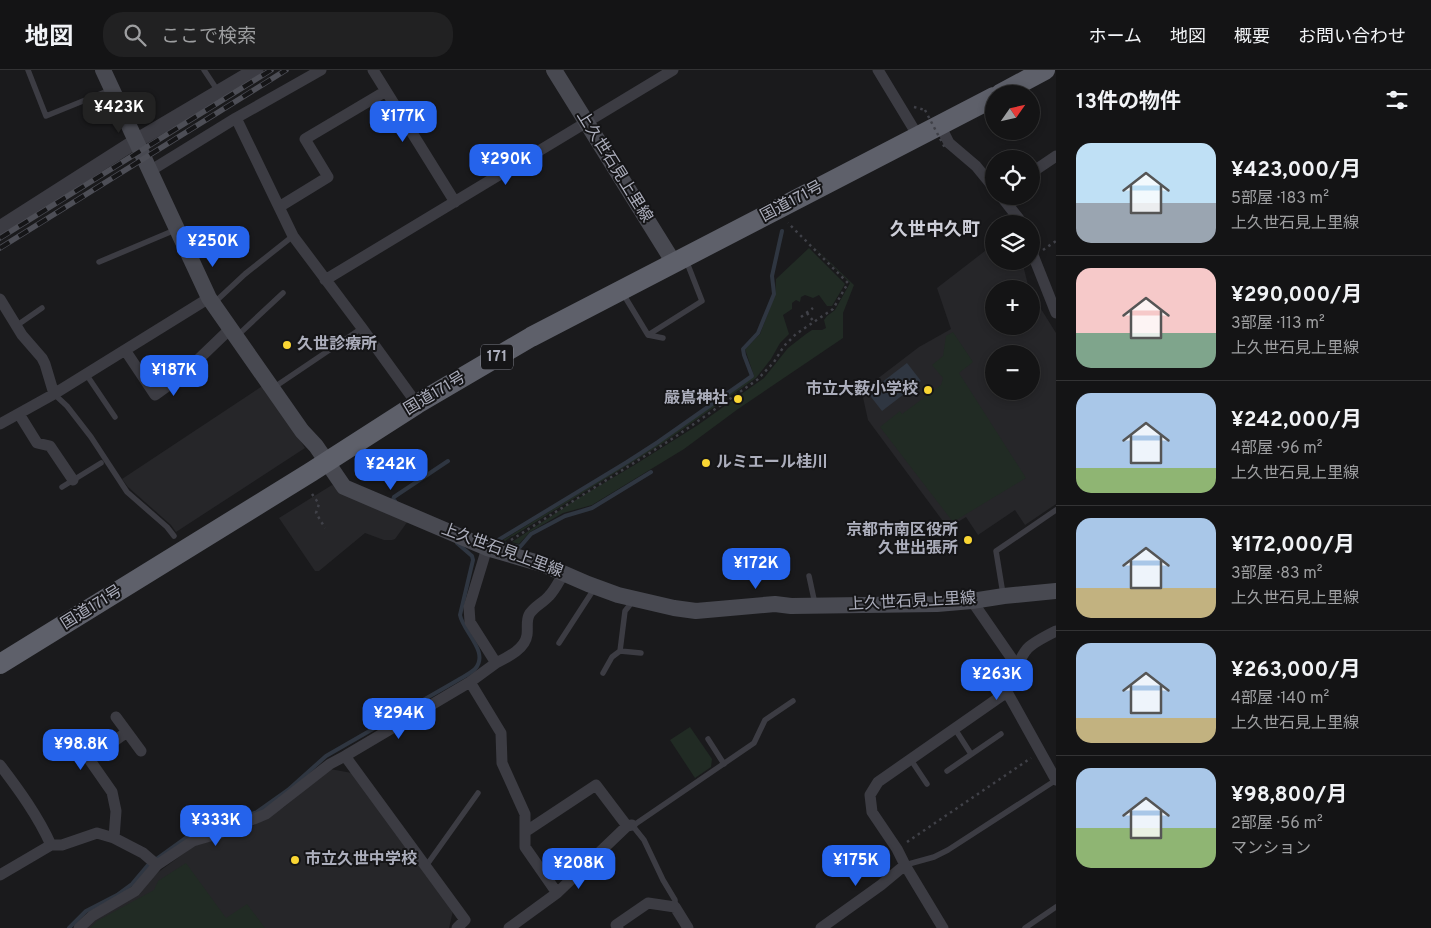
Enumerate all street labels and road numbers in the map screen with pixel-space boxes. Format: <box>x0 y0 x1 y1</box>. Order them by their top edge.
street label: 上久世石見上里線 <box>572 107 656 227</box>
street label: 国道171号 <box>757 177 827 227</box>
road number: 171 <box>481 344 513 370</box>
street label: 国道171号 <box>400 368 470 420</box>
street label: 上久世石見上里線 <box>438 520 566 582</box>
street label: 国道171号 <box>58 581 126 635</box>
street label: 上久世石見上里線 <box>848 589 976 615</box>

